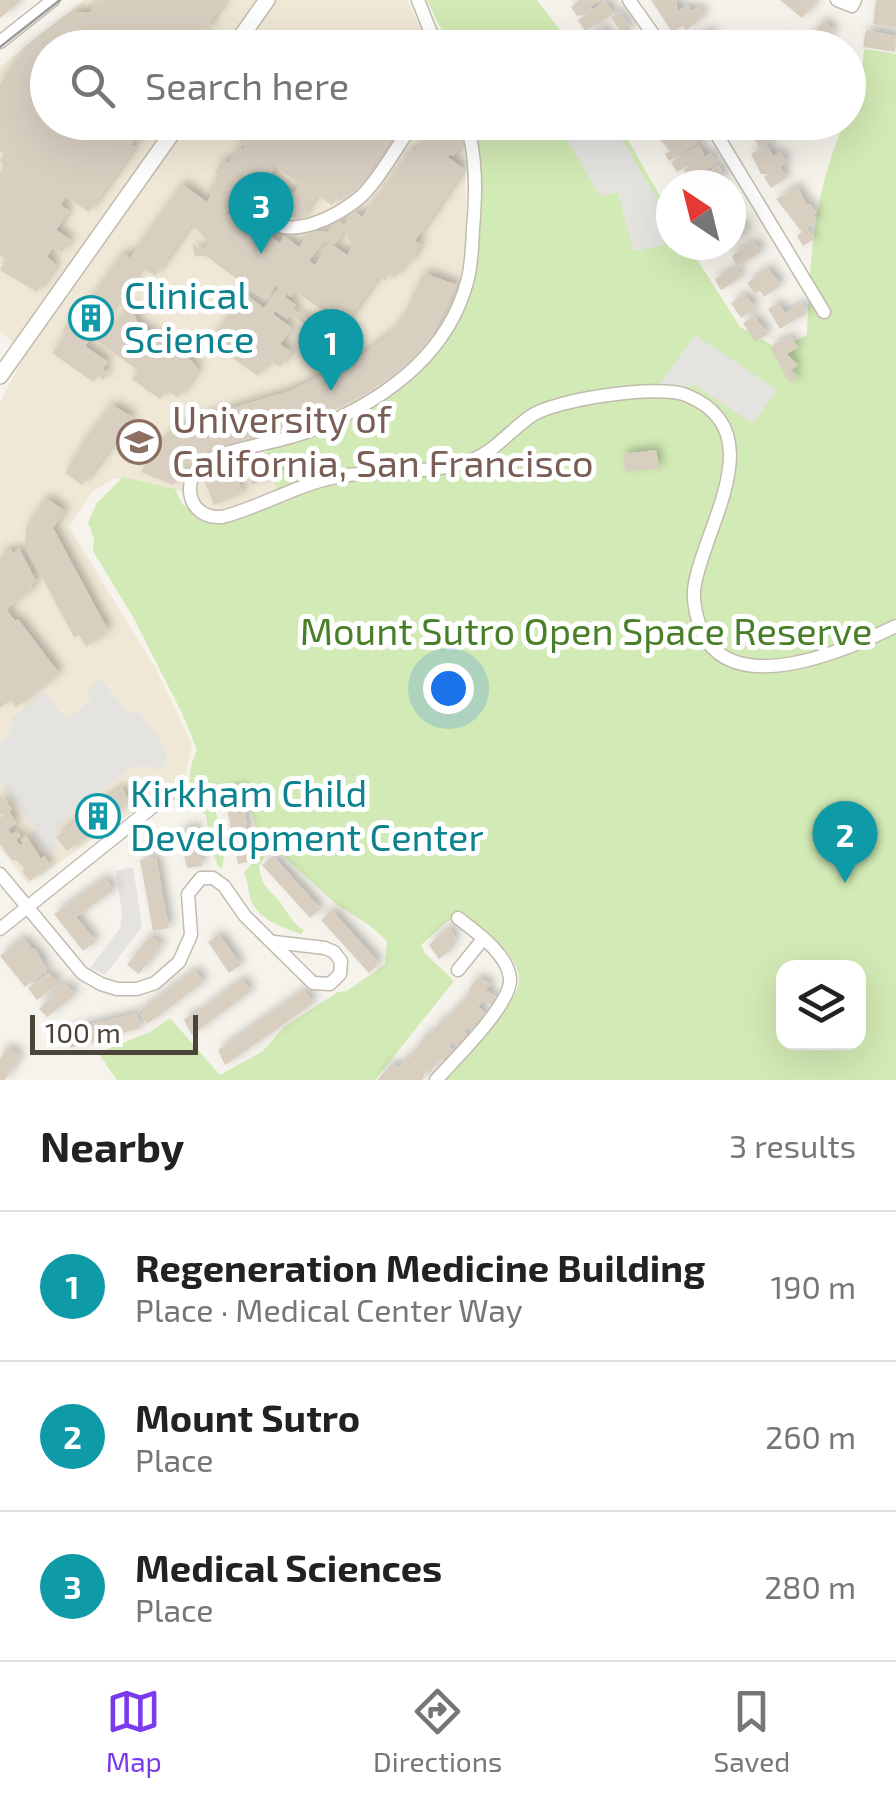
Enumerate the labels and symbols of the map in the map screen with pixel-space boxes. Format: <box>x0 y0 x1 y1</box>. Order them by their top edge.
north arrow <box>656 170 746 260</box>
pin: 3 <box>228 172 294 254</box>
place label: Clinical Science <box>124 271 255 361</box>
building icon: Clinical Science <box>68 295 114 341</box>
pin: 1 <box>298 308 364 391</box>
place label: University of California, San Francisco <box>172 395 594 485</box>
school or university icon: University of California, San Francisco <box>116 419 162 465</box>
park label: Mount Sutro Open Space Reserve <box>300 607 872 653</box>
your location <box>423 663 474 714</box>
place label: Kirkham Child Development Center <box>130 769 484 859</box>
building icon: Kirkham Child Development Center <box>75 793 121 839</box>
pin: 2 <box>812 800 878 883</box>
scale bar <box>30 1010 198 1054</box>

